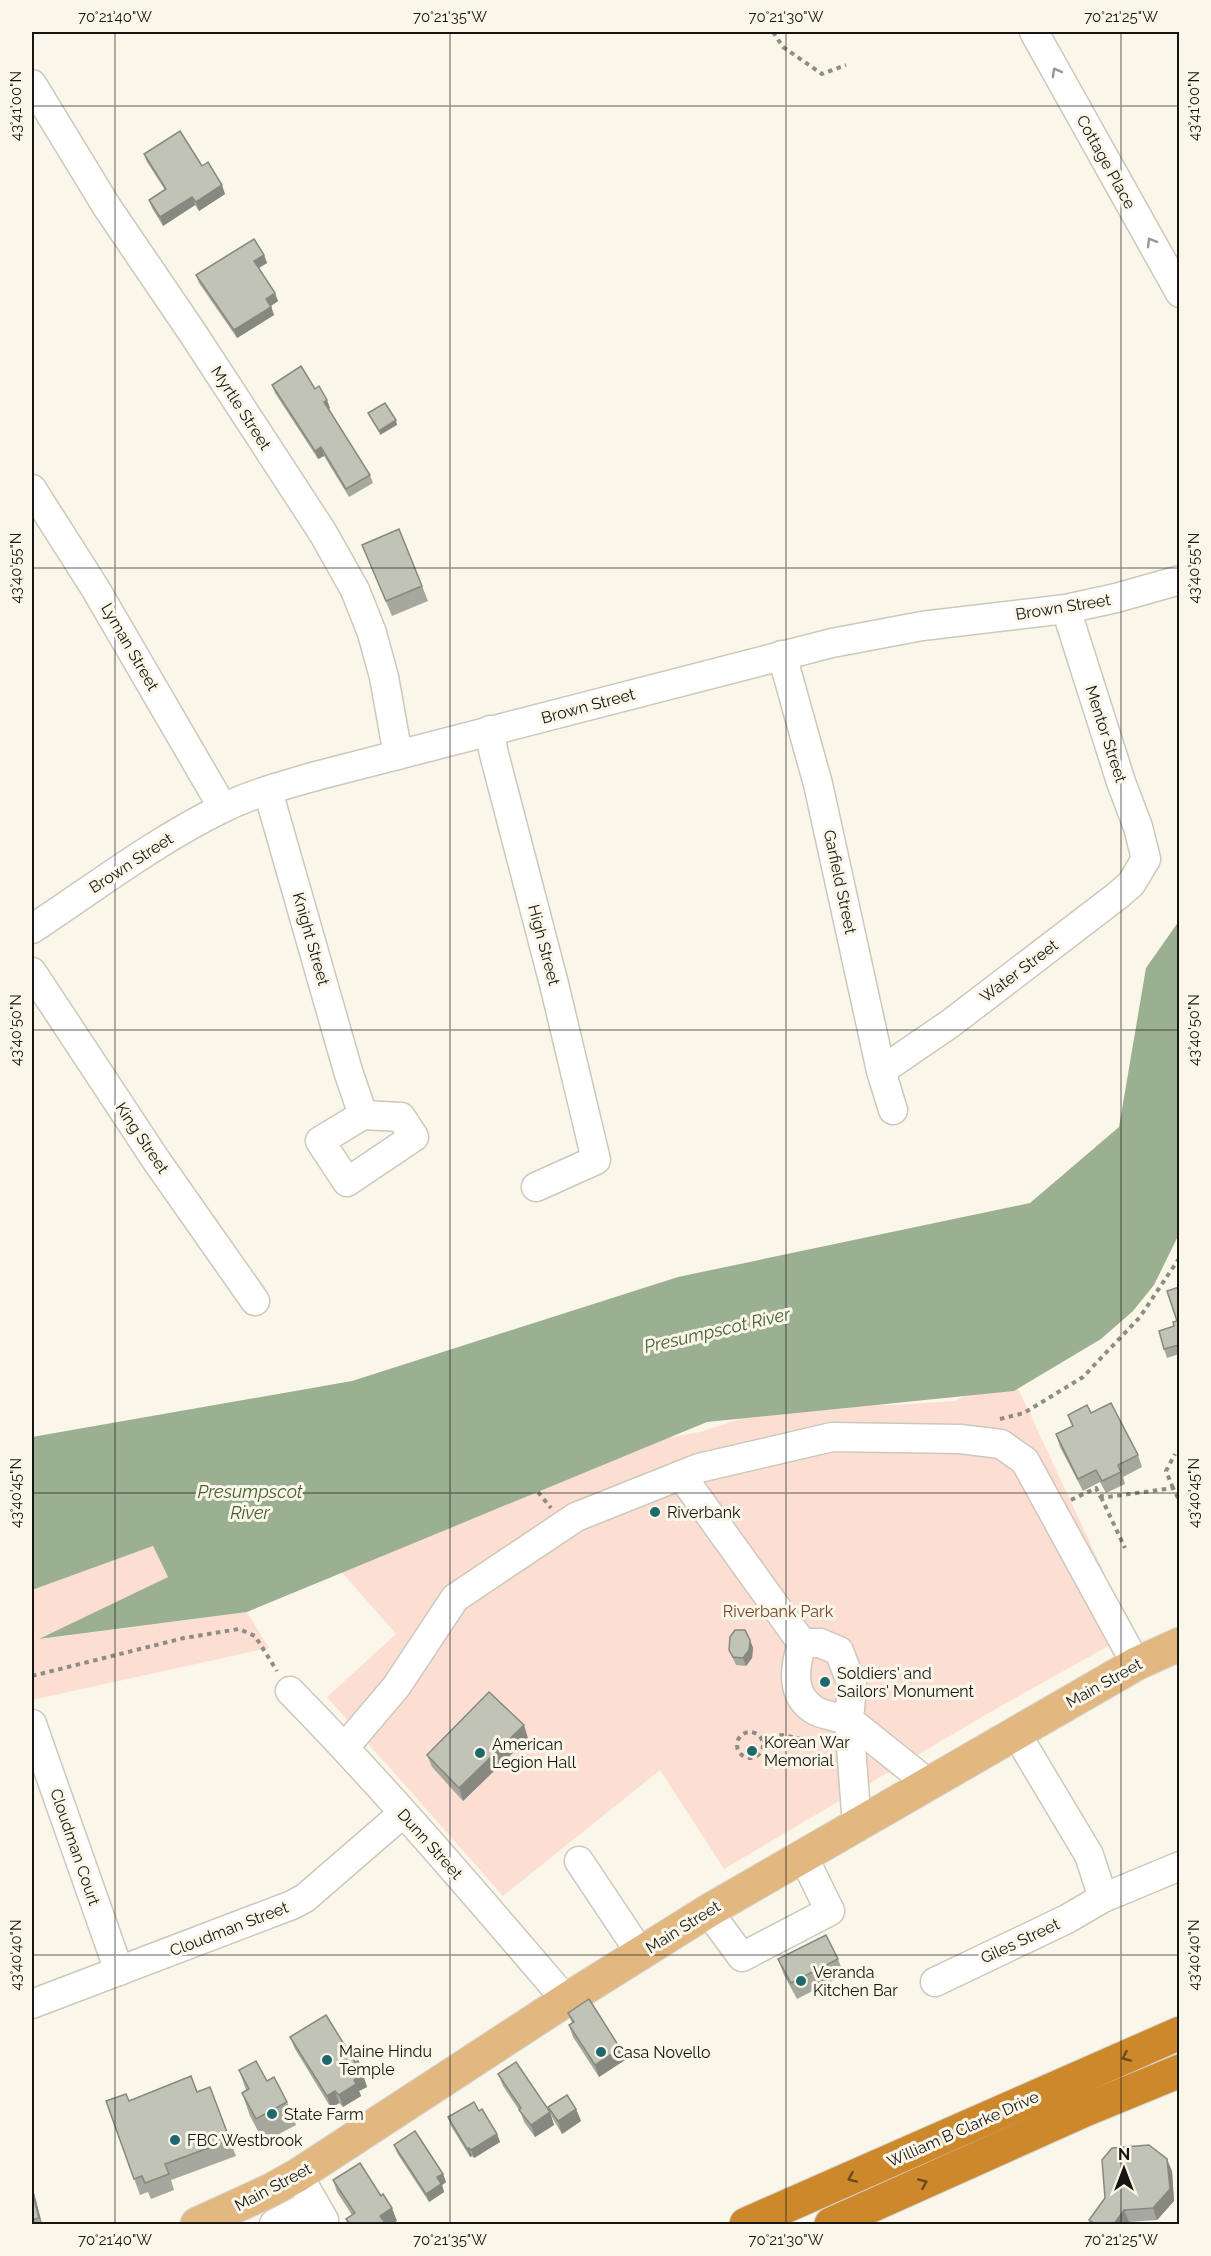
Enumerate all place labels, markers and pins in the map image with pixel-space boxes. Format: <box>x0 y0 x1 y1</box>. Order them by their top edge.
place label: Riverbank <box>667 1503 741 1522</box>
marker: Riverbank <box>648 1505 662 1519</box>
place label: Soldiers' and Sailors' Monument <box>837 1664 975 1701</box>
marker: Soldiers' and Sailors' Monument <box>818 1675 832 1689</box>
place label: Korean War Memorial <box>764 1733 850 1770</box>
place label: American Legion Hall <box>492 1735 577 1772</box>
marker: Korean War Memorial <box>745 1744 759 1758</box>
marker: American Legion Hall <box>473 1746 487 1760</box>
place label: Veranda Kitchen Bar <box>813 1963 898 2000</box>
marker: Veranda Kitchen Bar <box>794 1974 808 1988</box>
place label: Maine Hindu Temple <box>339 2042 432 2079</box>
place label: Casa Novello <box>613 2043 711 2062</box>
marker: Casa Novello <box>594 2045 608 2059</box>
marker: Maine Hindu Temple <box>320 2053 334 2067</box>
place label: State Farm <box>284 2105 364 2124</box>
marker: State Farm <box>265 2107 279 2121</box>
place label: FBC Westbrook <box>187 2131 303 2150</box>
marker: FBC Westbrook <box>168 2133 182 2147</box>

